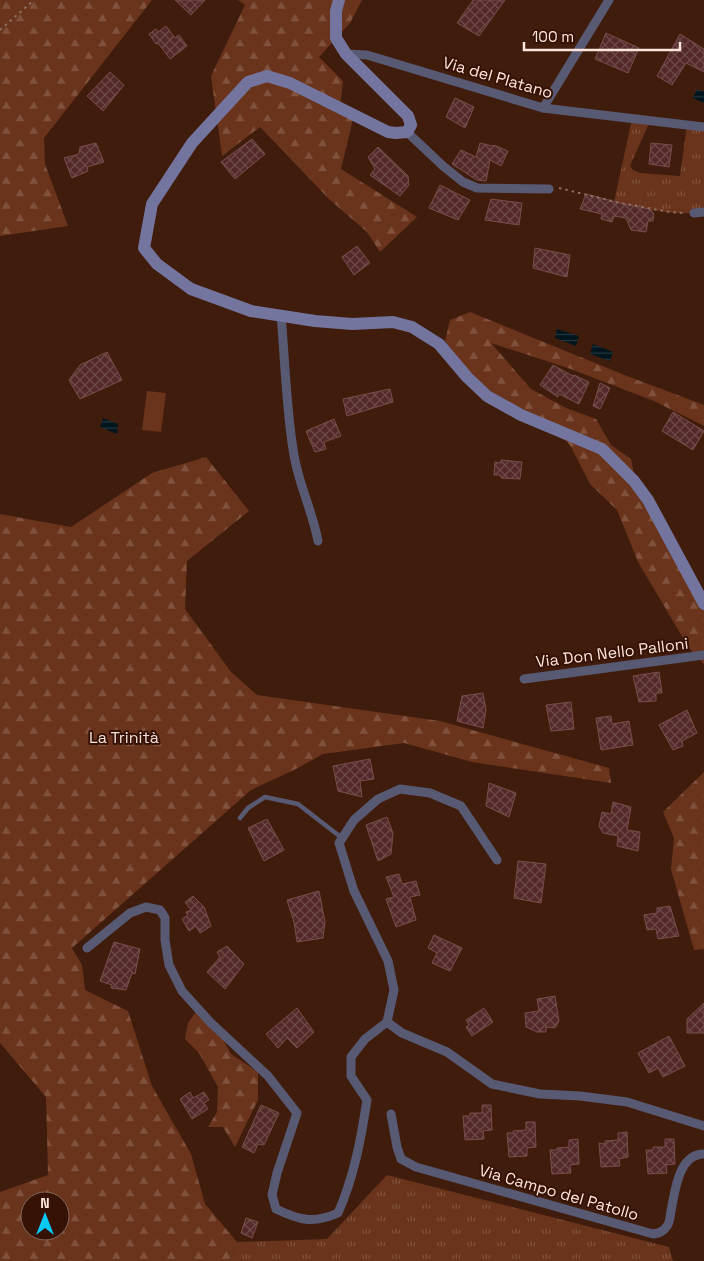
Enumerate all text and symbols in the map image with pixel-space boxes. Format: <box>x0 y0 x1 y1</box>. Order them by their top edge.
scale bar <box>524 20 680 52</box>
text: 100 m <box>532 27 574 46</box>
street label: Via del Platano <box>440 52 555 103</box>
street label: Via Don Nello Palloni <box>535 633 690 672</box>
park label: La Trinità <box>89 727 159 748</box>
street label: Via Campo del Patollo <box>477 1160 641 1225</box>
north arrow <box>20 1191 70 1241</box>
text: N <box>40 1194 50 1212</box>

